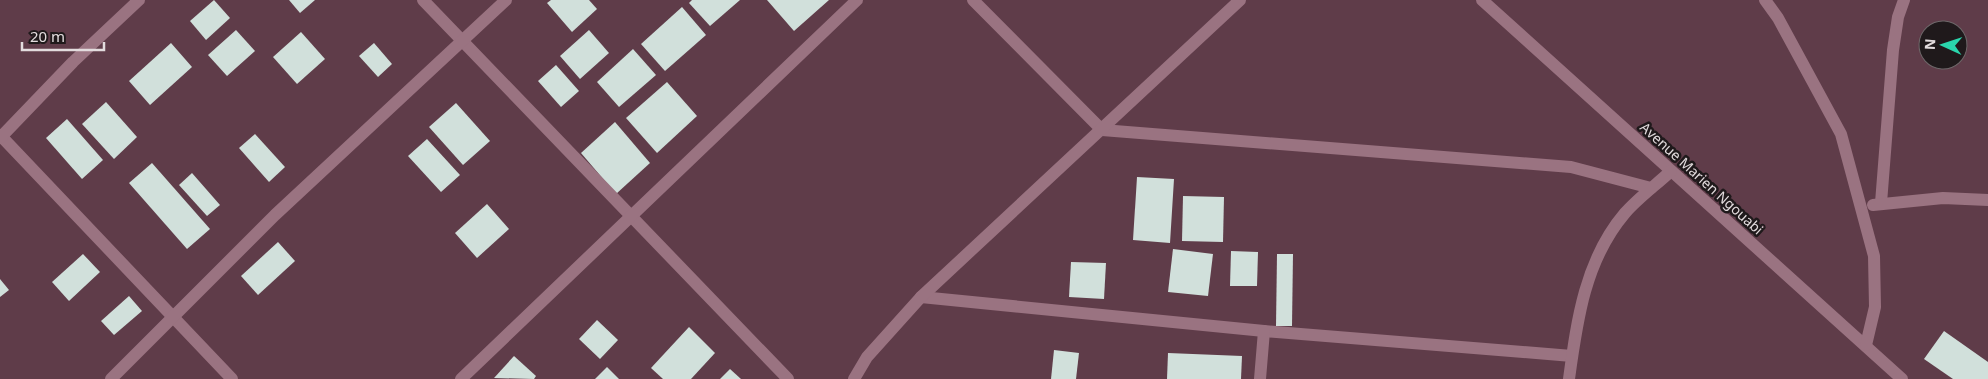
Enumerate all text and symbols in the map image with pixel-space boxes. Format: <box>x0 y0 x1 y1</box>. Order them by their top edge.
scale bar <box>22 20 105 52</box>
north arrow <box>1918 20 1968 70</box>
text: 20 m <box>30 26 65 46</box>
text: N <box>1920 38 1939 50</box>
street label: Avenue Marien Ngouabi <box>1636 118 1768 238</box>

